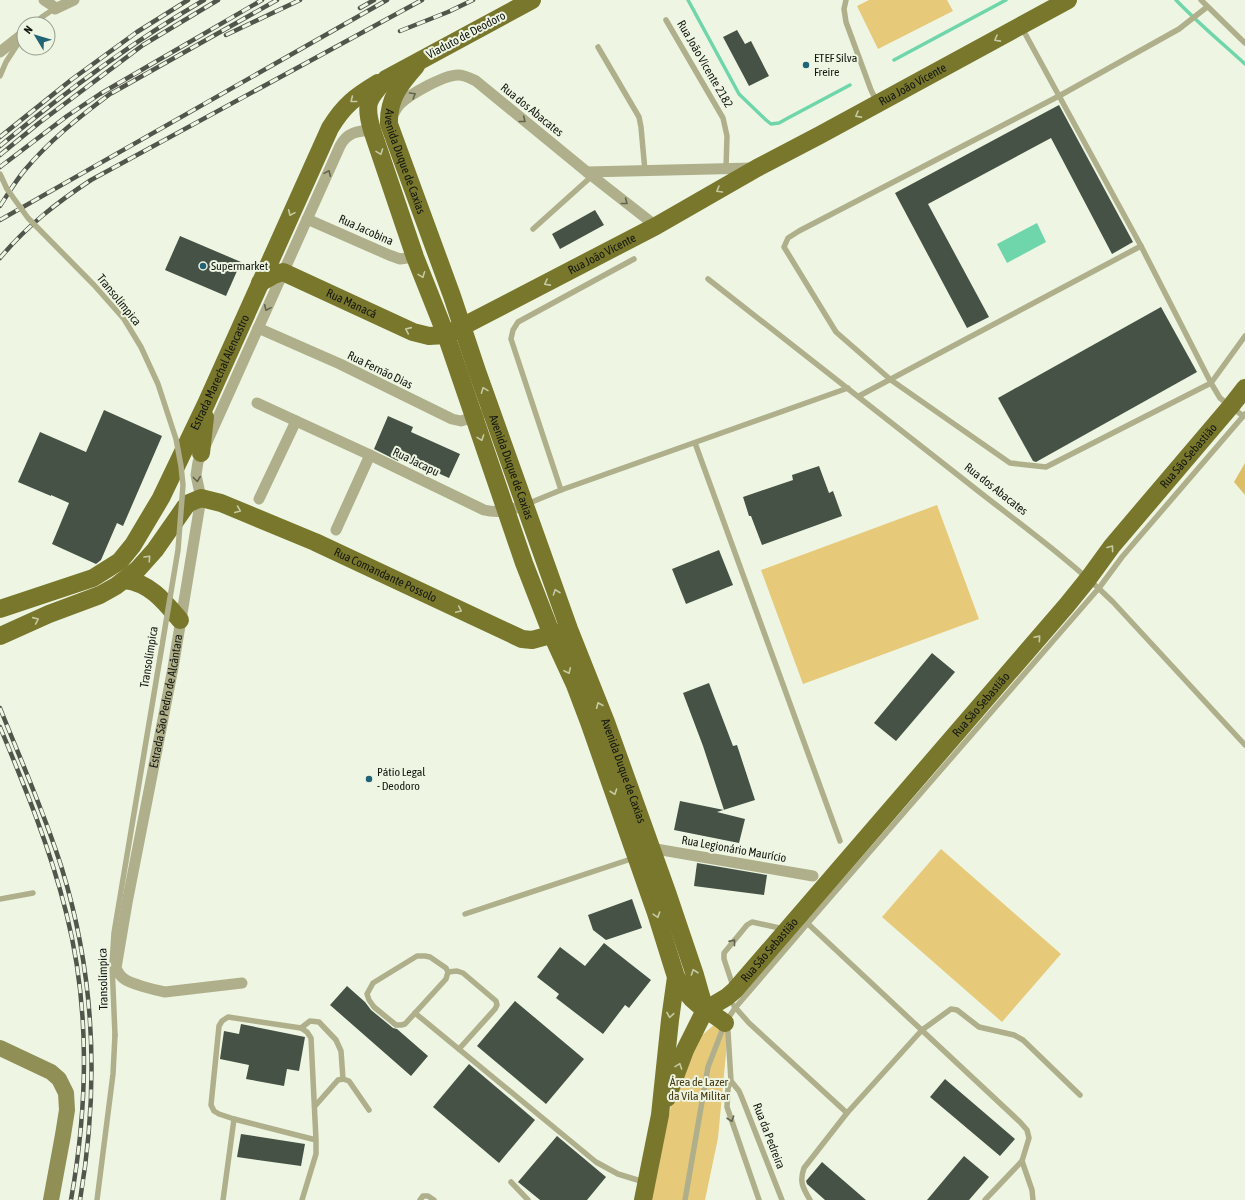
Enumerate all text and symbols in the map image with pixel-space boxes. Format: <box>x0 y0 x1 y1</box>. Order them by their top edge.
street label: Viaduto de Deodoro <box>424 8 508 62</box>
north arrow <box>16 16 56 56</box>
street label: Rua João Vicente 2182 <box>674 18 736 110</box>
text: N <box>21 24 35 36</box>
one-way arrow <box>994 34 1001 42</box>
place label: ETEF Silva Freire <box>814 51 857 79</box>
marker: ETEF Silva Freire <box>801 60 811 70</box>
street label: Rua João Vicente <box>877 61 949 109</box>
street label: Rua dos Abacates <box>498 81 566 139</box>
one-way arrow <box>409 92 416 100</box>
one-way arrow <box>350 95 357 102</box>
street label: Avenida Duque de Caxias <box>382 108 428 216</box>
one-way arrow <box>855 110 862 117</box>
one-way arrow <box>519 116 526 123</box>
one-way arrow <box>376 149 384 156</box>
one-way arrow <box>323 169 331 177</box>
one-way arrow <box>716 185 723 192</box>
one-way arrow <box>620 197 627 204</box>
one-way arrow <box>288 209 296 216</box>
street label: Rua Jacobina <box>336 212 396 248</box>
street label: Rua João Vicente <box>566 231 638 277</box>
place label: Supermarket <box>211 259 269 273</box>
marker: Supermarket <box>198 261 208 271</box>
street label: Transolímpica <box>94 271 144 329</box>
one-way arrow <box>418 272 426 279</box>
one-way arrow <box>543 278 551 286</box>
street label: Rua Manacá <box>324 286 379 321</box>
one-way arrow <box>264 303 272 311</box>
street label: Estrada Marechal Alencastro <box>188 312 252 432</box>
one-way arrow <box>404 327 412 335</box>
street label: Rua Fernão Dias <box>345 348 415 392</box>
one-way arrow <box>481 387 489 394</box>
street label: Avenida Duque de Caxias <box>486 413 536 521</box>
street label: Rua São Sebastião <box>1157 420 1220 491</box>
one-way arrow <box>477 434 485 441</box>
street label: Rua Jacapu <box>390 445 442 479</box>
street label: Rua dos Abacates <box>962 460 1030 518</box>
one-way arrow <box>192 476 201 482</box>
one-way arrow <box>235 506 242 514</box>
street label: Rua Comandante Possolo <box>332 545 439 605</box>
one-way arrow <box>1106 545 1113 552</box>
one-way arrow <box>143 555 150 563</box>
one-way arrow <box>552 589 560 596</box>
one-way arrow <box>454 605 462 613</box>
one-way arrow <box>32 617 39 625</box>
street label: Transolímpica <box>137 625 161 689</box>
street label: Estrada São Pedro de Alcântara <box>147 633 185 769</box>
one-way arrow <box>1034 636 1041 643</box>
one-way arrow <box>563 666 571 674</box>
street label: Rua São Sebastião <box>949 669 1013 740</box>
one-way arrow <box>595 701 603 708</box>
street label: Avenida Duque de Caxias <box>598 716 649 825</box>
place label: Pátio Legal - Deodoro <box>377 765 426 793</box>
marker: Pátio Legal - Deodoro <box>364 774 374 784</box>
one-way arrow <box>609 789 618 796</box>
street label: Rua Legionário Maurício <box>680 833 788 865</box>
one-way arrow <box>652 911 661 918</box>
street label: Rua São Sebastião <box>738 915 801 985</box>
one-way arrow <box>728 940 735 947</box>
street label: Transolímpica <box>95 948 111 1010</box>
one-way arrow <box>690 969 699 976</box>
one-way arrow <box>666 1012 675 1018</box>
one-way arrow <box>675 1062 683 1069</box>
park label: Área de Lazer da Vila Militar <box>668 1075 730 1103</box>
street label: Rua da Pedreira <box>750 1101 788 1171</box>
one-way arrow <box>727 1115 735 1122</box>

